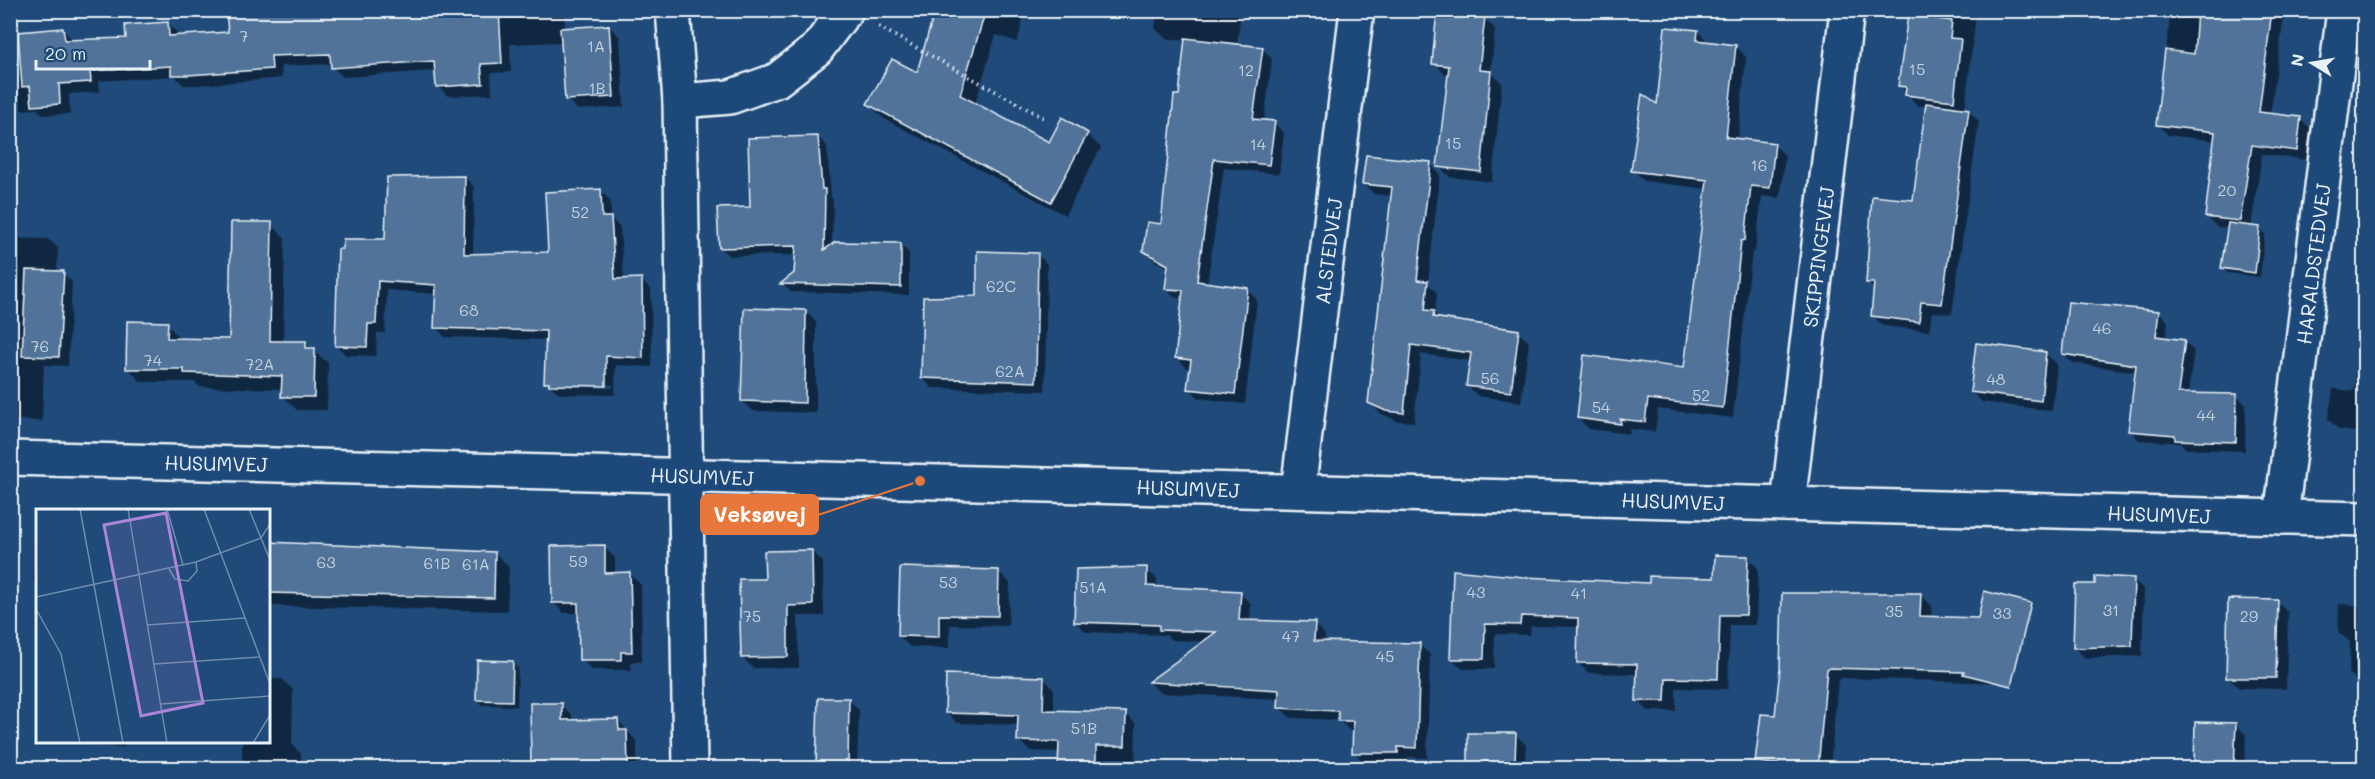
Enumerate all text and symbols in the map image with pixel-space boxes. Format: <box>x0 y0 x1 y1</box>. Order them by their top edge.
house number: 7 <box>240 25 249 46</box>
scale bar <box>36 33 150 71</box>
north arrow <box>2282 33 2342 93</box>
house number: 1A <box>587 35 605 56</box>
text: 20 m <box>45 41 86 65</box>
text: N <box>2285 52 2308 68</box>
house number: 15 <box>1909 58 1925 79</box>
house number: 12 <box>1238 59 1254 80</box>
house number: 1B <box>588 77 606 98</box>
house number: 15 <box>1445 132 1461 153</box>
house number: 14 <box>1250 133 1267 154</box>
house number: 16 <box>1751 154 1767 175</box>
house number: 20 <box>2218 179 2237 200</box>
street label: HARALDSTEDVEJ <box>2290 182 2336 346</box>
street label: SKIPPINGEVEJ <box>1796 185 1840 329</box>
street label: ALSTEDVEJ <box>1309 196 1347 306</box>
house number: 52 <box>571 201 589 222</box>
house number: 62C <box>986 275 1016 296</box>
house number: 68 <box>459 299 479 320</box>
house number: 46 <box>2092 317 2112 338</box>
house number: 76 <box>31 335 49 356</box>
house number: 74 <box>144 349 163 370</box>
house number: 72A <box>246 353 274 374</box>
house number: 62A <box>995 360 1025 381</box>
house number: 56 <box>1481 367 1500 388</box>
house number: 48 <box>1986 368 2006 389</box>
house number: 52 <box>1692 384 1710 405</box>
house number: 54 <box>1592 396 1611 417</box>
house number: 44 <box>2197 404 2216 425</box>
street label: HUSUMVEJ <box>164 449 268 477</box>
street label: HUSUMVEJ <box>650 461 754 491</box>
street label: HUSUMVEJ <box>1136 473 1240 503</box>
street label: HUSUMVEJ <box>1621 486 1725 516</box>
callout: Veksøvej <box>701 495 818 534</box>
street label: HUSUMVEJ <box>2107 499 2211 529</box>
text: Veksøvej <box>714 500 806 527</box>
inset map <box>36 509 270 743</box>
house number: 59 <box>569 550 587 571</box>
house number: 63 <box>316 551 336 572</box>
house number: 61B <box>424 552 450 573</box>
house number: 61A <box>462 553 490 574</box>
house number: 53 <box>939 571 957 592</box>
house number: 51A <box>1079 576 1107 597</box>
house number: 43 <box>1467 581 1485 602</box>
house number: 41 <box>1571 582 1587 603</box>
house number: 31 <box>2103 599 2119 620</box>
house number: 35 <box>1885 600 1903 621</box>
house number: 33 <box>1993 602 2011 623</box>
house number: 75 <box>743 605 761 626</box>
house number: 29 <box>2240 605 2258 626</box>
house number: 47 <box>1282 625 1300 646</box>
house number: 45 <box>1376 645 1394 666</box>
house number: 51B <box>1071 717 1097 738</box>

